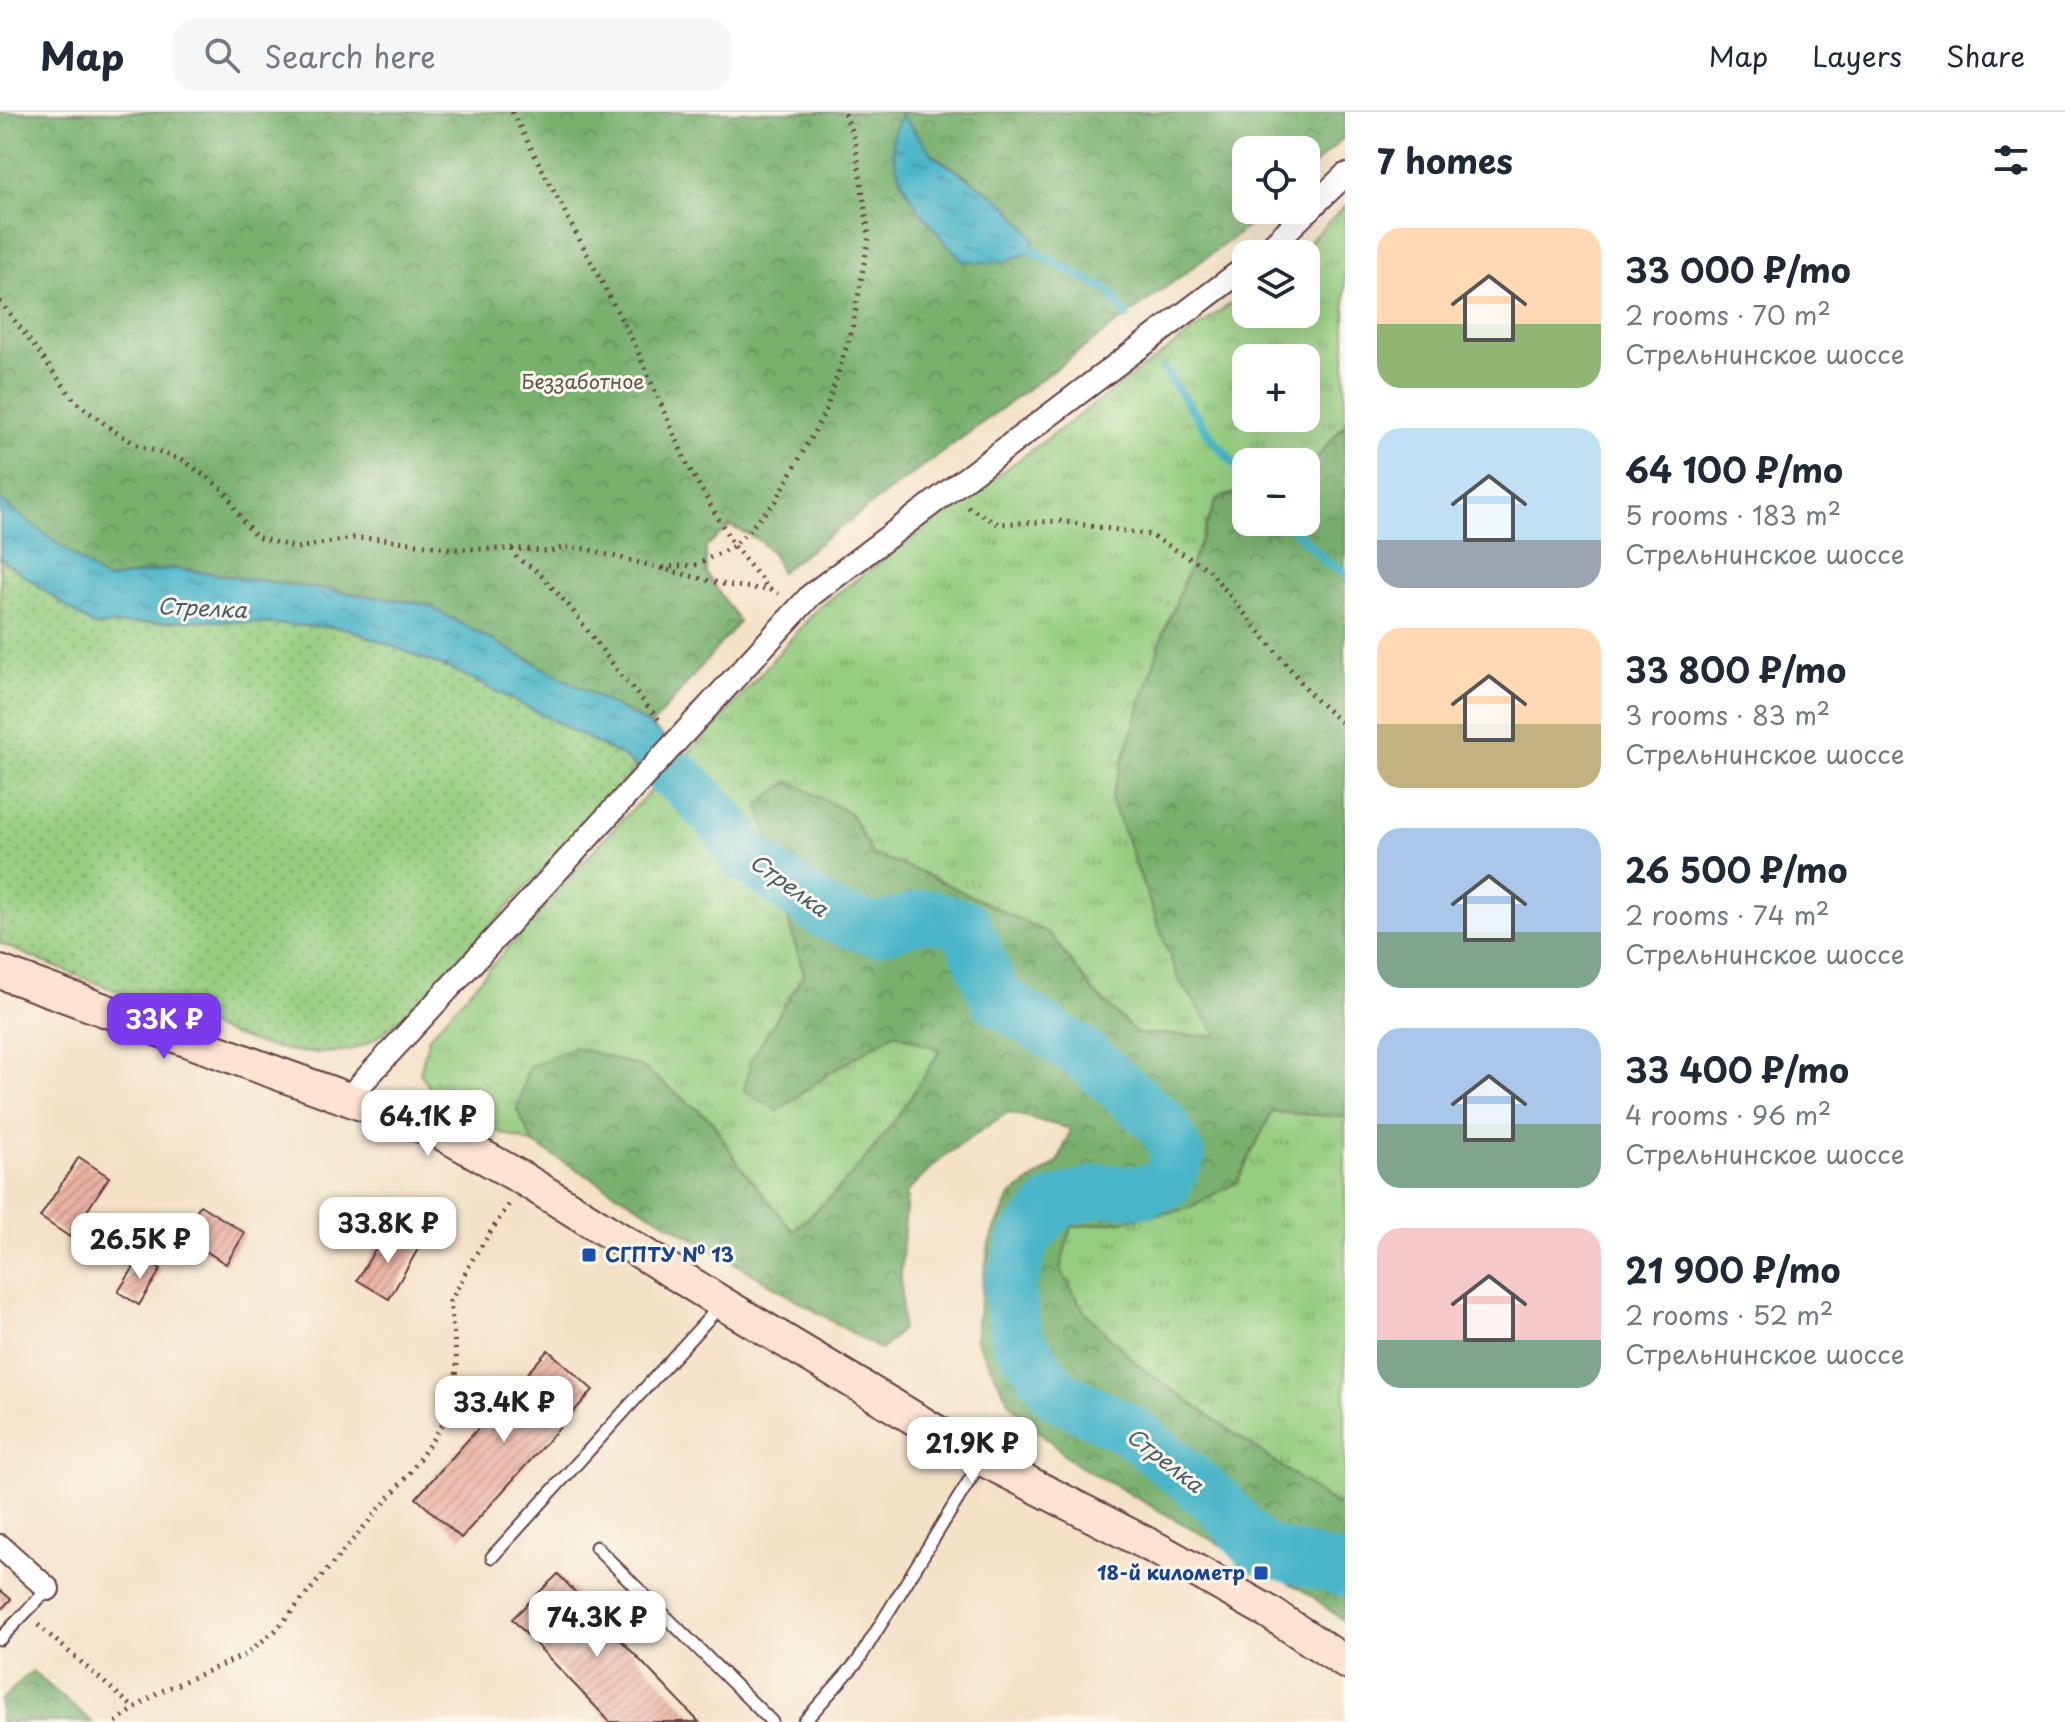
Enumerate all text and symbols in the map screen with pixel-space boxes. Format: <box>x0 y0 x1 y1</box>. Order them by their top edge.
search box <box>172 19 732 91</box>
text: Map <box>40 27 124 84</box>
icon: search <box>200 33 244 77</box>
text: Search here <box>264 33 436 78</box>
text: Map <box>1708 34 1768 77</box>
text: Layers <box>1812 34 1902 77</box>
text: Share <box>1946 34 2025 77</box>
text: 7 homes <box>1377 134 1513 186</box>
map controls <box>1232 136 1320 536</box>
button: locate <box>1232 136 1320 224</box>
icon: filters <box>1989 138 2033 182</box>
button: layers <box>1232 240 1320 328</box>
text: 33 000 ₽/mo <box>1625 243 1851 295</box>
icon: home <box>1441 260 1537 356</box>
text: 2 rooms · 70 m² <box>1625 295 1831 334</box>
text: Стрельнинское шоссе <box>1625 334 1904 373</box>
button: + <box>1232 344 1320 432</box>
park label: Беззаботное <box>521 366 645 396</box>
text: 64 100 ₽/mo <box>1625 443 1843 495</box>
button: − <box>1232 448 1320 536</box>
icon: home <box>1441 460 1537 556</box>
text: 5 rooms · 183 m² <box>1625 495 1841 534</box>
text: Стрельнинское шоссе <box>1625 534 1904 573</box>
water label: Стрелка <box>157 588 249 625</box>
text: 33 800 ₽/mo <box>1625 643 1846 695</box>
icon: home <box>1441 660 1537 756</box>
text: 3 rooms · 83 m² <box>1625 695 1830 734</box>
text: Стрельнинское шоссе <box>1625 734 1904 773</box>
text: 26 500 ₽/mo <box>1625 843 1848 895</box>
water label: Стрелка <box>744 844 837 924</box>
icon: home <box>1441 860 1537 956</box>
text: 2 rooms · 74 m² <box>1625 895 1829 934</box>
text: Стрельнинское шоссе <box>1625 934 1904 973</box>
pin: 33K ₽ <box>108 993 220 1061</box>
text: 33K ₽ <box>125 999 203 1038</box>
text: 33 400 ₽/mo <box>1625 1043 1849 1095</box>
icon: home <box>1441 1060 1537 1156</box>
pin: 64.1K ₽ <box>354 1090 502 1158</box>
text: 4 rooms · 96 m² <box>1625 1095 1831 1134</box>
text: 64.1K ₽ <box>379 1096 477 1135</box>
text: Стрельнинское шоссе <box>1625 1134 1904 1173</box>
pin: 33.8K ₽ <box>314 1197 462 1265</box>
text: 33.8K ₽ <box>337 1203 439 1242</box>
pin: 26.5K ₽ <box>66 1213 214 1281</box>
text: 26.5K ₽ <box>89 1219 191 1258</box>
place label: СГПТУ N⁰ 13 <box>605 1239 734 1269</box>
text: 21 900 ₽/mo <box>1625 1243 1840 1295</box>
marker: СГПТУ N⁰ 13 <box>580 1246 598 1264</box>
icon: home <box>1441 1260 1537 1356</box>
text: 2 rooms · 52 m² <box>1625 1295 1833 1334</box>
text: Стрельнинское шоссе <box>1625 1334 1904 1373</box>
pin: 33.4K ₽ <box>430 1376 578 1444</box>
text: 33.4K ₽ <box>453 1382 555 1421</box>
pin: 21.9K ₽ <box>898 1417 1046 1485</box>
water label: Стрелка <box>1120 1418 1212 1500</box>
text: 21.9K ₽ <box>925 1423 1019 1462</box>
place label: 18-й километр <box>1097 1557 1245 1587</box>
marker: 18-й километр <box>1252 1564 1270 1582</box>
pin: 74.3K ₽ <box>523 1591 671 1659</box>
text: 74.3K ₽ <box>547 1597 647 1636</box>

